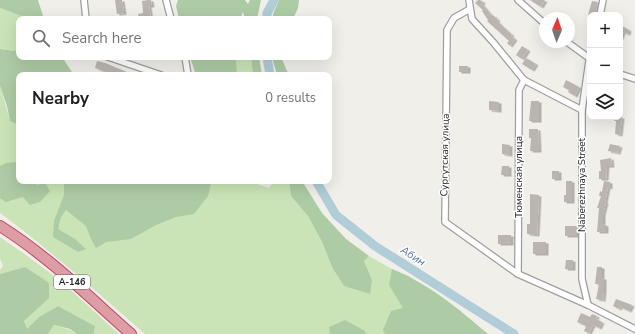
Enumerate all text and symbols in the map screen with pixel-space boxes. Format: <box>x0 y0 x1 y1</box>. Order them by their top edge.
north arrow <box>539 12 575 48</box>
map controls <box>587 12 623 120</box>
button: + <box>587 12 623 48</box>
search box <box>16 16 332 60</box>
icon: search <box>30 27 52 49</box>
text: Search here <box>62 28 142 48</box>
button: − <box>587 48 623 84</box>
button: layers <box>587 84 623 120</box>
text: Nearby <box>32 87 89 110</box>
text: 0 results <box>265 89 316 107</box>
street label: Сургутская улица <box>437 113 453 197</box>
street label: Тюменская улица <box>512 136 526 218</box>
street label: Naberezhnaya Street <box>575 137 589 232</box>
water label: Абин <box>397 242 428 269</box>
road number: А-146 <box>54 275 90 289</box>

